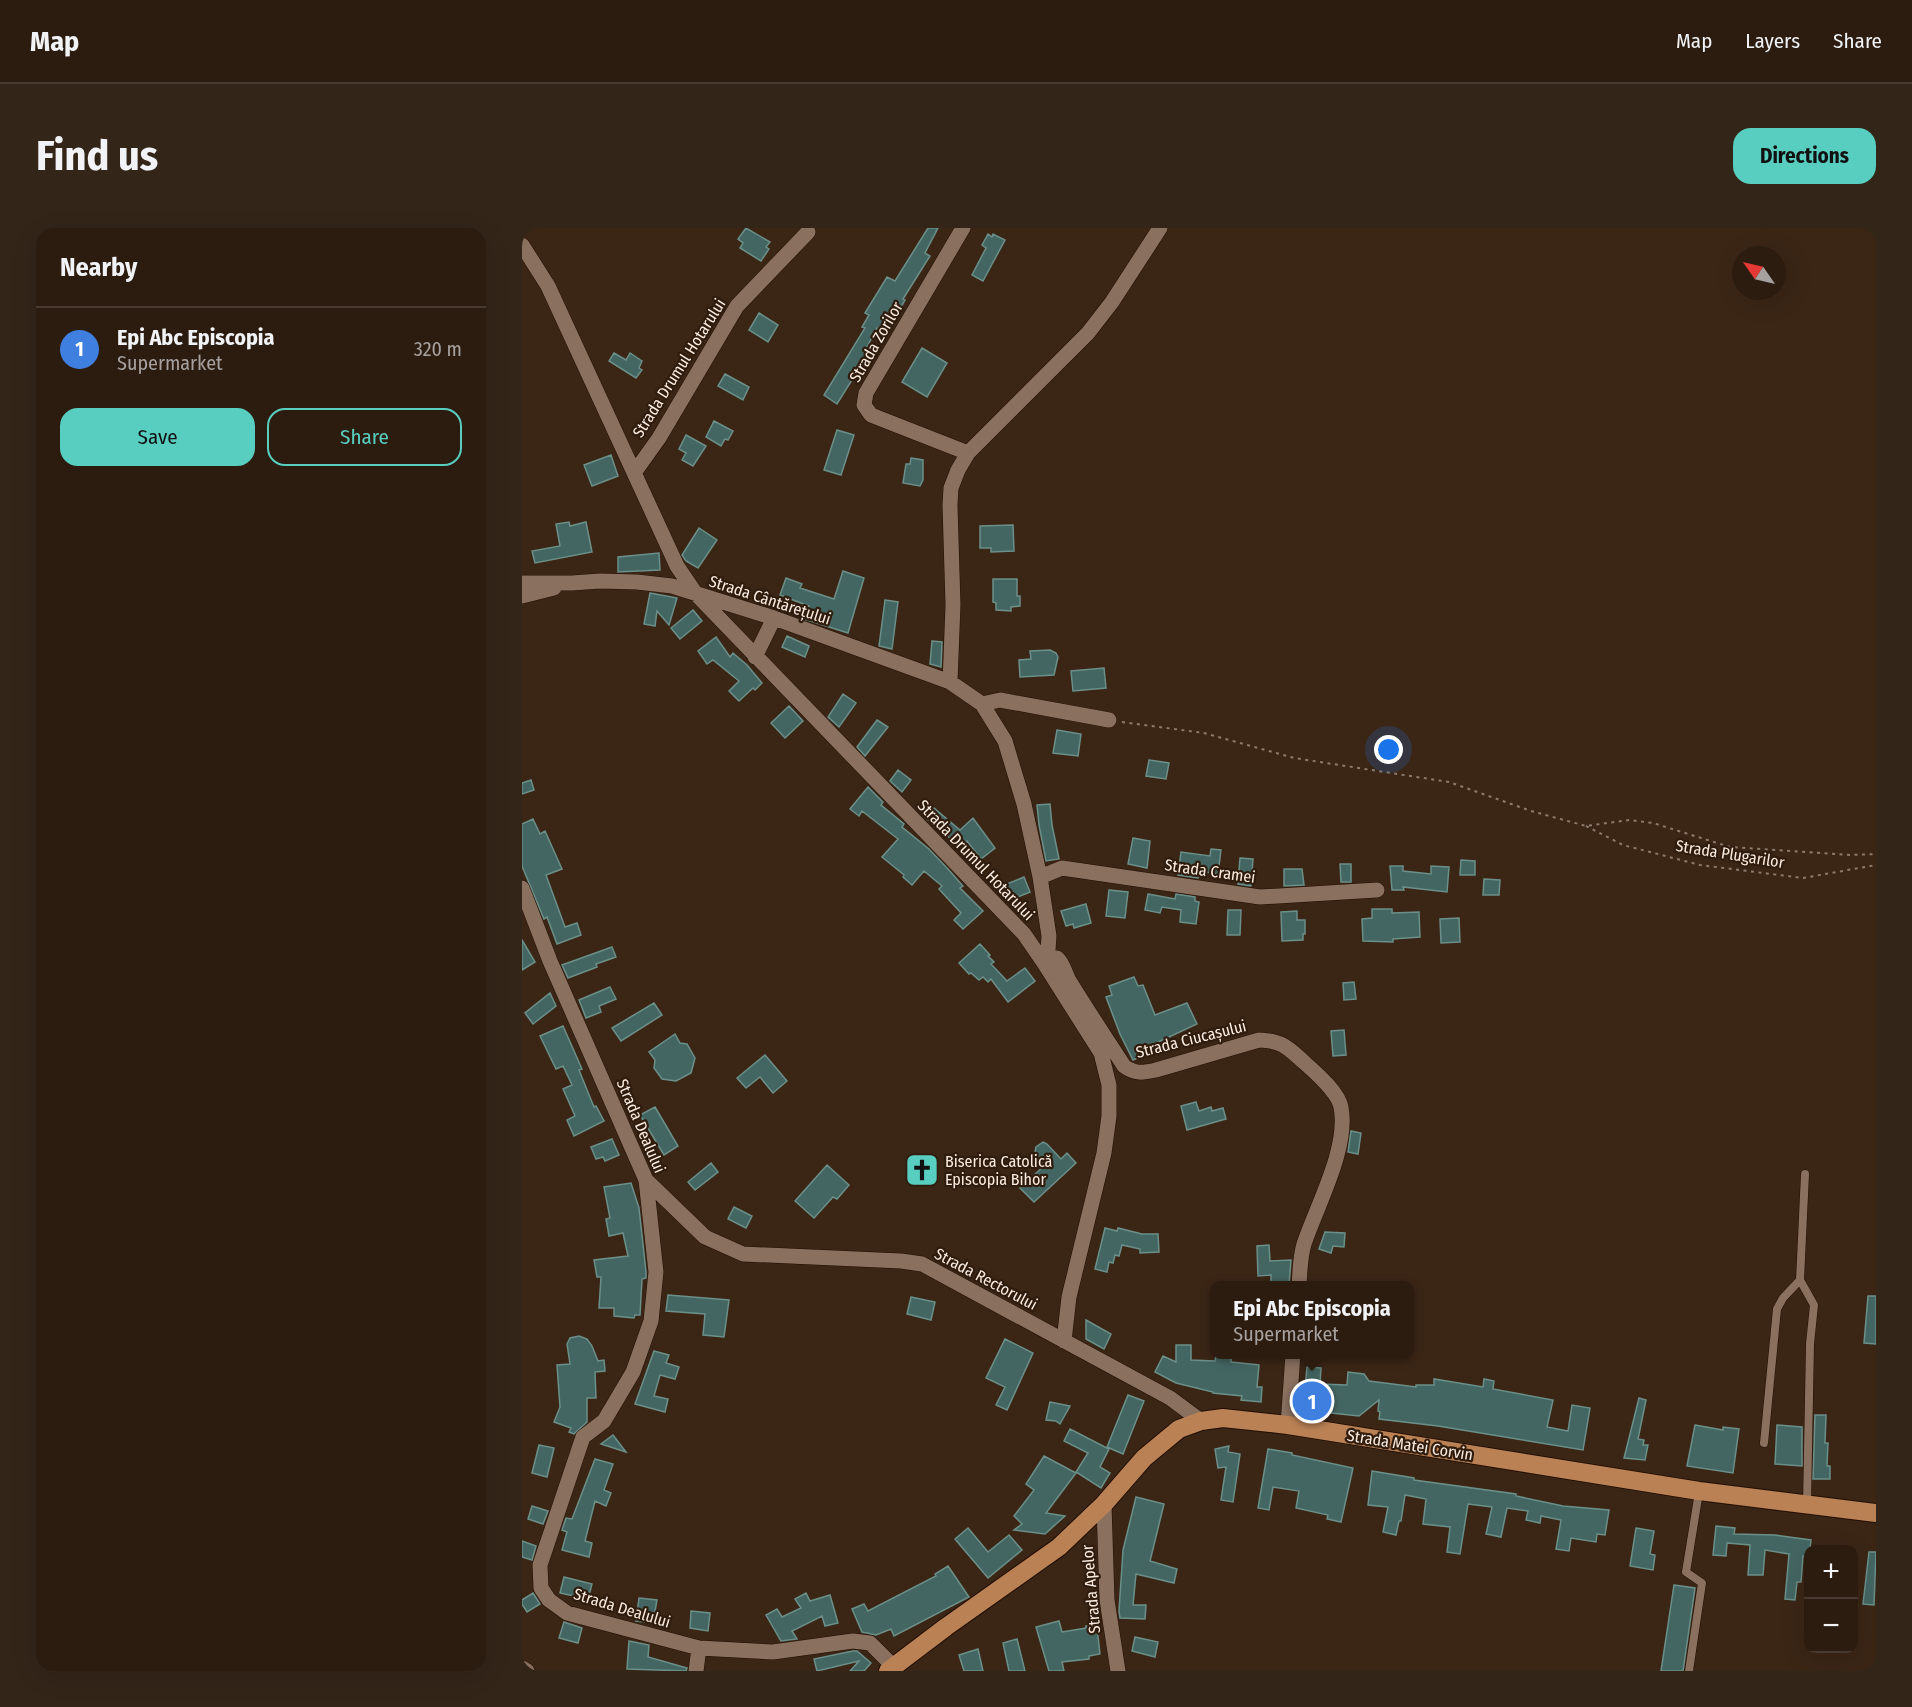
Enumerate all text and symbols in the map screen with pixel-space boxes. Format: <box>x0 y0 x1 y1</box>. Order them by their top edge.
text: Map <box>30 25 79 58</box>
text: Map <box>1676 28 1712 54</box>
text: Layers <box>1745 28 1800 54</box>
text: Share <box>1833 28 1882 54</box>
button: Directions <box>1733 128 1876 184</box>
text: Find us <box>36 131 158 181</box>
north arrow <box>1732 246 1786 300</box>
text: Nearby <box>60 252 137 283</box>
street label: Strada Drumul Hotarului <box>629 295 729 441</box>
street label: Strada Zorilor <box>845 298 907 386</box>
text: Epi Abc Episcopia <box>117 324 274 351</box>
text: 1 <box>75 337 84 361</box>
text: 320 m <box>414 337 462 361</box>
text: Supermarket <box>117 351 223 375</box>
button: Save <box>60 408 255 466</box>
button: Share <box>267 408 462 466</box>
street label: Strada Cântărețului <box>706 571 833 630</box>
your location <box>1374 735 1403 764</box>
street label: Strada Drumul Hotarului <box>914 796 1038 924</box>
street label: Strada Plugarilor <box>1674 836 1786 872</box>
street label: Strada Cramei <box>1163 855 1257 887</box>
street label: Strada Ciucașului <box>1134 1016 1248 1063</box>
street label: Strada Dealului <box>613 1076 669 1176</box>
church icon: Biserica Catolică Episcopia Bihor <box>904 1152 940 1188</box>
place label: Biserica Catolică Episcopia Bihor <box>945 1152 1053 1189</box>
street label: Strada Rectorului <box>931 1244 1041 1314</box>
popup <box>1210 1281 1414 1359</box>
text: Epi Abc Episcopia <box>1233 1295 1391 1322</box>
text: Supermarket <box>1233 1322 1339 1346</box>
pin: 1 <box>1292 1378 1332 1424</box>
street label: Strada Matei Corvin <box>1346 1426 1474 1464</box>
street label: Strada Apelor <box>1078 1543 1104 1634</box>
map controls <box>1804 1545 1858 1653</box>
button: + <box>1804 1545 1858 1599</box>
street label: Strada Dealului <box>571 1584 673 1632</box>
button: − <box>1804 1599 1858 1653</box>

